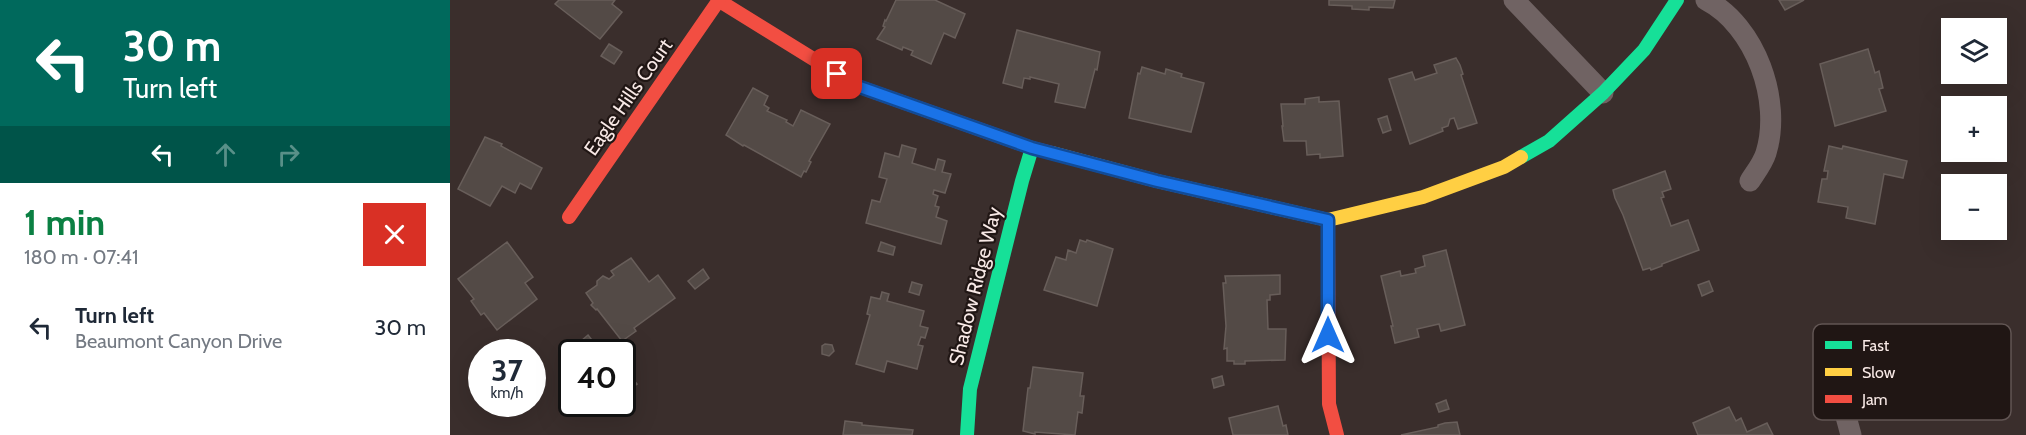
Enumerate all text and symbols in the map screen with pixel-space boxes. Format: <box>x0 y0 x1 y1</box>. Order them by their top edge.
map controls <box>1941 18 2007 240</box>
button: layers <box>1941 18 2007 84</box>
text: 30 m <box>123 20 221 72</box>
icon: left <box>24 24 102 102</box>
street label: Eagle Hills Court <box>579 34 677 160</box>
pin <box>811 48 862 99</box>
icon: arrive <box>820 57 853 90</box>
text: Turn left <box>123 72 217 105</box>
button: + <box>1941 96 2007 162</box>
icon: left <box>146 138 179 171</box>
icon: ahead <box>209 138 242 171</box>
icon: right <box>272 138 305 171</box>
button: − <box>1941 174 2007 240</box>
text: 1 min <box>24 200 105 244</box>
button: close <box>363 203 426 266</box>
street label: Shadow Ridge Way <box>944 204 1006 368</box>
text: 180 m · 07:41 <box>24 245 138 269</box>
text: Turn left <box>75 302 154 329</box>
position arrow <box>1296 303 1360 367</box>
icon: left <box>24 311 57 344</box>
text: 30 m <box>374 314 426 341</box>
legend <box>1813 324 2011 420</box>
text: Beaumont Canyon Drive <box>75 329 282 353</box>
text: Fast <box>1862 336 1890 355</box>
speed limit sign: 40 <box>558 339 636 417</box>
text: 37 <box>491 352 523 389</box>
text: Slow <box>1862 363 1896 382</box>
text: km/h <box>491 384 523 402</box>
text: Jam <box>1861 390 1888 409</box>

